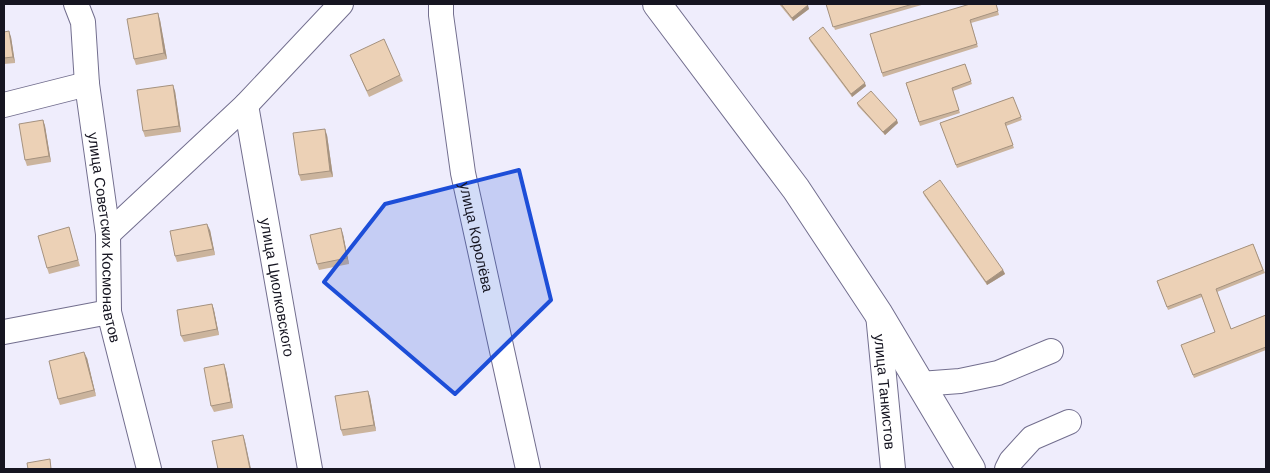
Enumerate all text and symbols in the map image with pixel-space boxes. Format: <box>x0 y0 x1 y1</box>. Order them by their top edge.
street label: улица Советских Космонавтов <box>85 131 125 344</box>
street label: улица Королёва <box>457 180 498 294</box>
street label: улица Циолковского <box>257 216 299 358</box>
street label: улица Танкистов <box>871 333 900 450</box>

